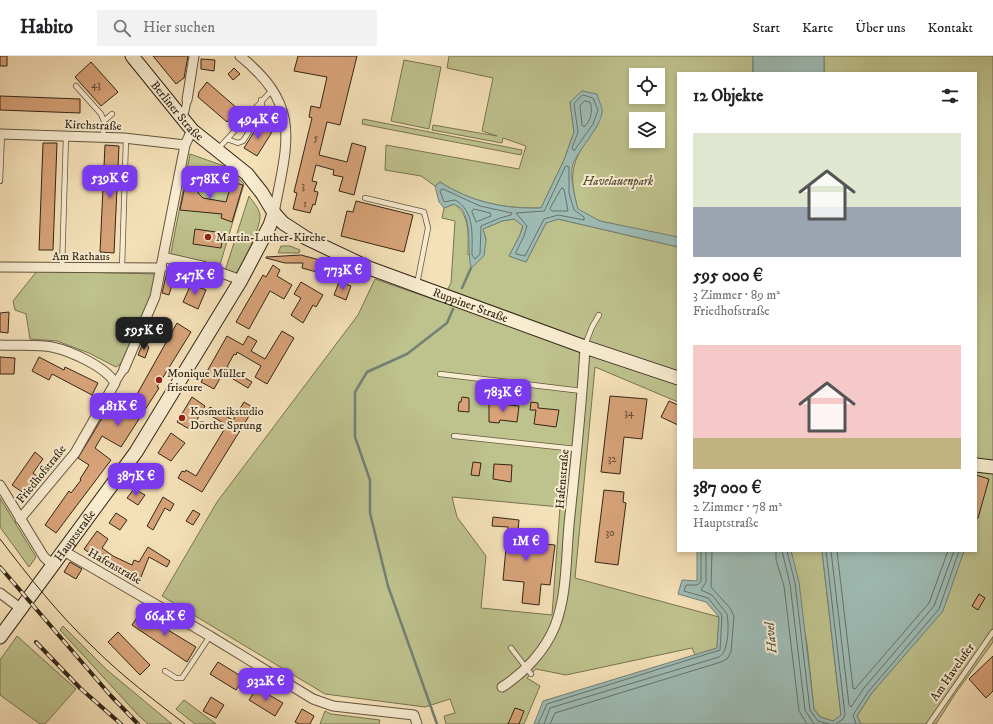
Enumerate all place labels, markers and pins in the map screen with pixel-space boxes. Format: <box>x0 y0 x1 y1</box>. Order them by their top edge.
pin: 494K € <box>225 106 291 140</box>
pin: 539K € <box>77 165 143 199</box>
pin: 578K € <box>177 166 243 200</box>
place label: Martin-Luther-Kirche <box>216 230 326 245</box>
marker: Martin-Luther-Kirche <box>203 232 213 242</box>
pin: 773K € <box>310 257 376 291</box>
pin: 547K € <box>162 262 228 296</box>
pin: 595K € <box>111 317 177 351</box>
place label: Monique Müller friseure <box>167 366 246 395</box>
marker: Monique Müller friseure <box>154 375 164 385</box>
pin: 783K € <box>470 379 536 413</box>
pin: 481K € <box>85 393 151 427</box>
place label: Kosmetikstudio Dörthe Sprung <box>190 404 264 433</box>
marker: Kosmetikstudio Dörthe Sprung <box>177 413 187 423</box>
pin: 387K € <box>103 463 169 497</box>
pin: 1M € <box>502 528 550 562</box>
pin: 664K € <box>132 603 198 637</box>
pin: 932K € <box>233 668 299 702</box>

